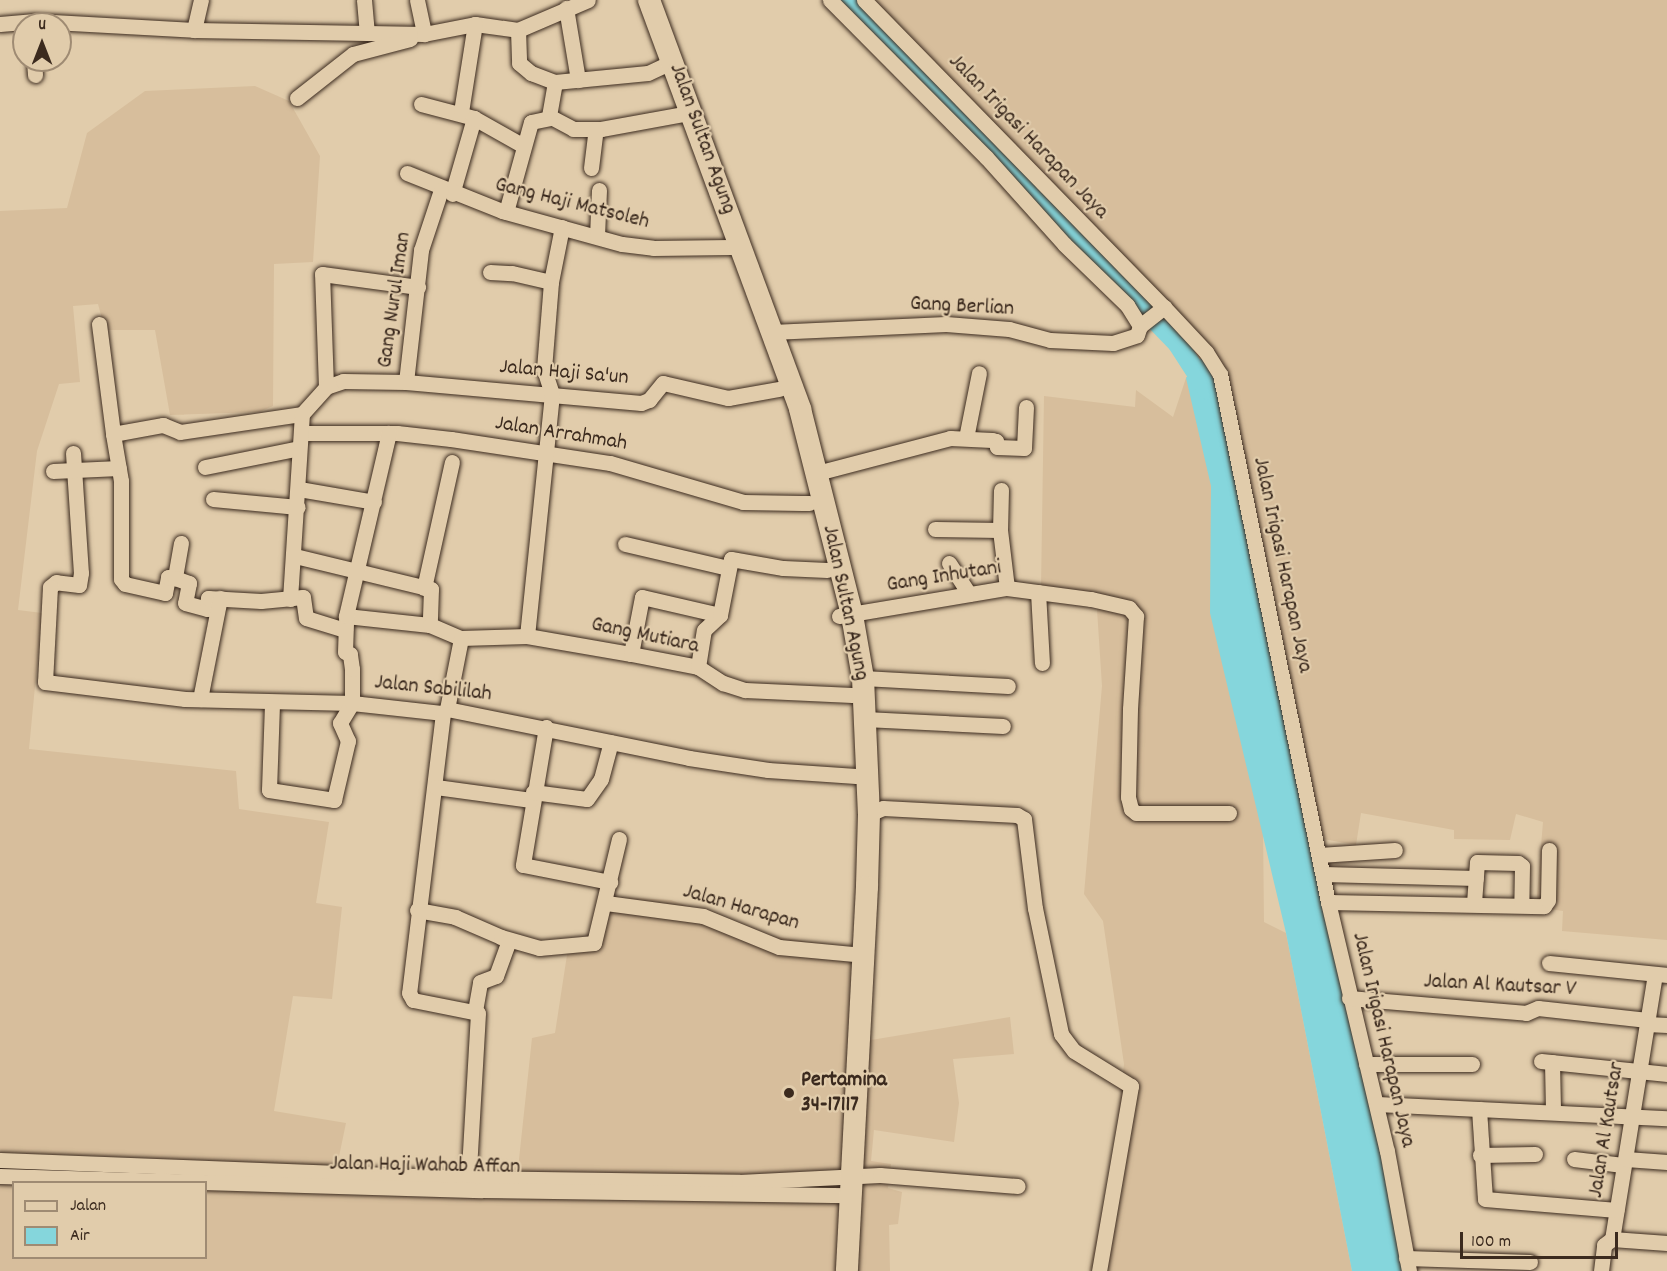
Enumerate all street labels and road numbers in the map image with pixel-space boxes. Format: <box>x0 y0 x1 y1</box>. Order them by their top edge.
street label: Jalan Irigasi Harapan Jaya <box>942 49 1114 225</box>
street label: Jalan Sultan Agung <box>663 60 741 218</box>
street label: Gang Haji Matsoleh <box>492 172 652 236</box>
street label: Gang Nurul Iman <box>372 230 418 370</box>
street label: Gang Berlian <box>909 291 1015 323</box>
street label: Jalan Haji Sa'un <box>498 354 630 392</box>
street label: Jalan Arrahmah <box>493 411 629 457</box>
street label: Jalan Irigasi Harapan Jaya <box>1246 455 1318 675</box>
street label: Jalan Sultan Agung <box>816 523 874 683</box>
street label: Gang Inhutani <box>885 555 1003 599</box>
street label: Gang Mutiara <box>589 612 701 660</box>
street label: Jalan Sabililah <box>373 670 493 708</box>
street label: Jalan Harapan <box>680 879 802 937</box>
street label: Jalan Irigasi Harapan Jaya <box>1345 930 1421 1150</box>
street label: Jalan Al Kautsar V <box>1423 969 1577 1003</box>
street label: Jalan Al Kautsar <box>1583 1060 1631 1200</box>
street label: Jalan Haji Wahab Affan <box>329 1151 521 1181</box>

